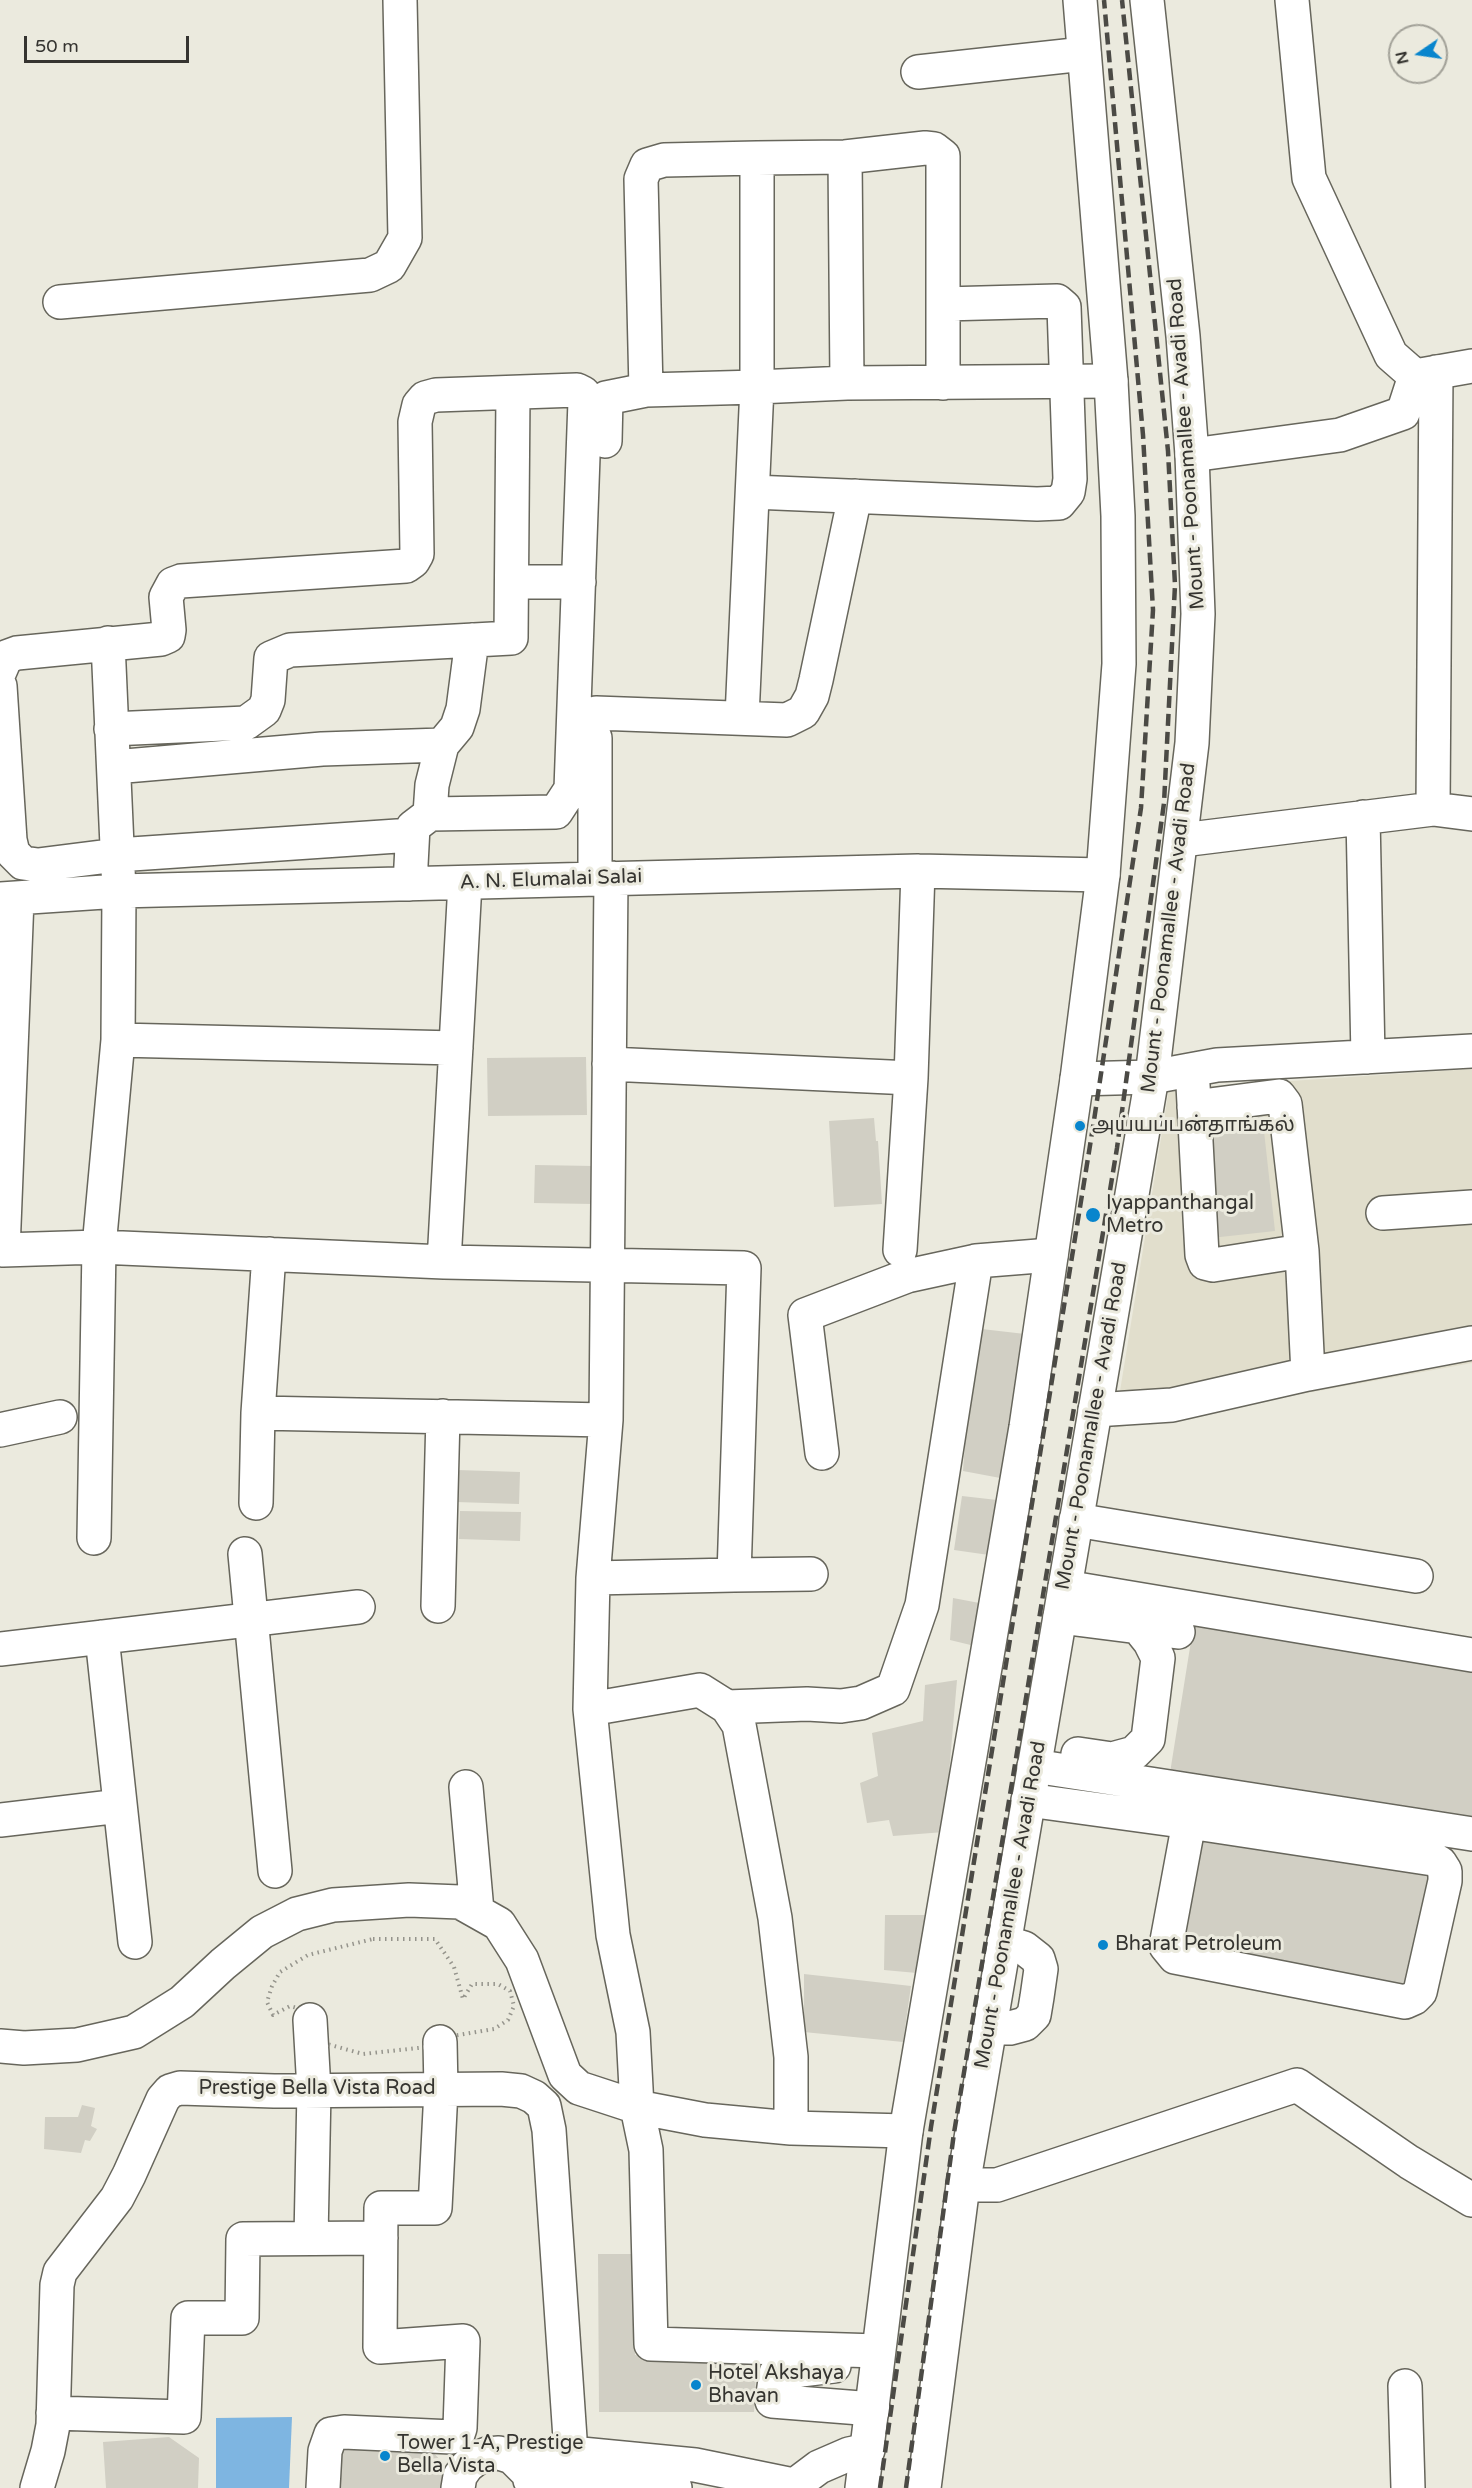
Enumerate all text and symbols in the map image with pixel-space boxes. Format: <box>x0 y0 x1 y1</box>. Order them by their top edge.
scale bar <box>27 24 192 62</box>
north arrow <box>1388 24 1448 84</box>
text: 50 m <box>35 35 79 57</box>
text: N <box>1391 49 1414 66</box>
street label: Mount - Poonamallee - Avadi Road <box>1163 277 1211 611</box>
street label: Mount - Poonamallee - Avadi Road <box>1137 762 1201 1094</box>
street label: A. N. Elumalai Salai <box>459 865 643 895</box>
place label: அய்யப்பன்தாங்கல் <box>1092 1114 1295 1138</box>
marker: அய்யப்பன்தாங்கல் <box>1073 1119 1087 1133</box>
place label: Iyappanthangal Metro <box>1106 1192 1254 1239</box>
marker: Iyappanthangal Metro <box>1084 1206 1102 1224</box>
street label: Mount - Poonamallee - Avadi Road <box>1051 1260 1133 1592</box>
street label: Mount - Poonamallee - Avadi Road <box>970 1739 1052 2071</box>
place label: Bharat Petroleum <box>1115 1933 1282 1957</box>
marker: Bharat Petroleum <box>1096 1938 1110 1952</box>
street label: Prestige Bella Vista Road <box>198 2077 436 2101</box>
place label: Hotel Akshaya Bhavan <box>708 2362 844 2409</box>
marker: Hotel Akshaya Bhavan <box>689 2378 703 2392</box>
place label: Tower 1-A, Prestige Bella Vista <box>397 2432 584 2479</box>
marker: Tower 1-A, Prestige Bella Vista <box>378 2449 392 2463</box>

